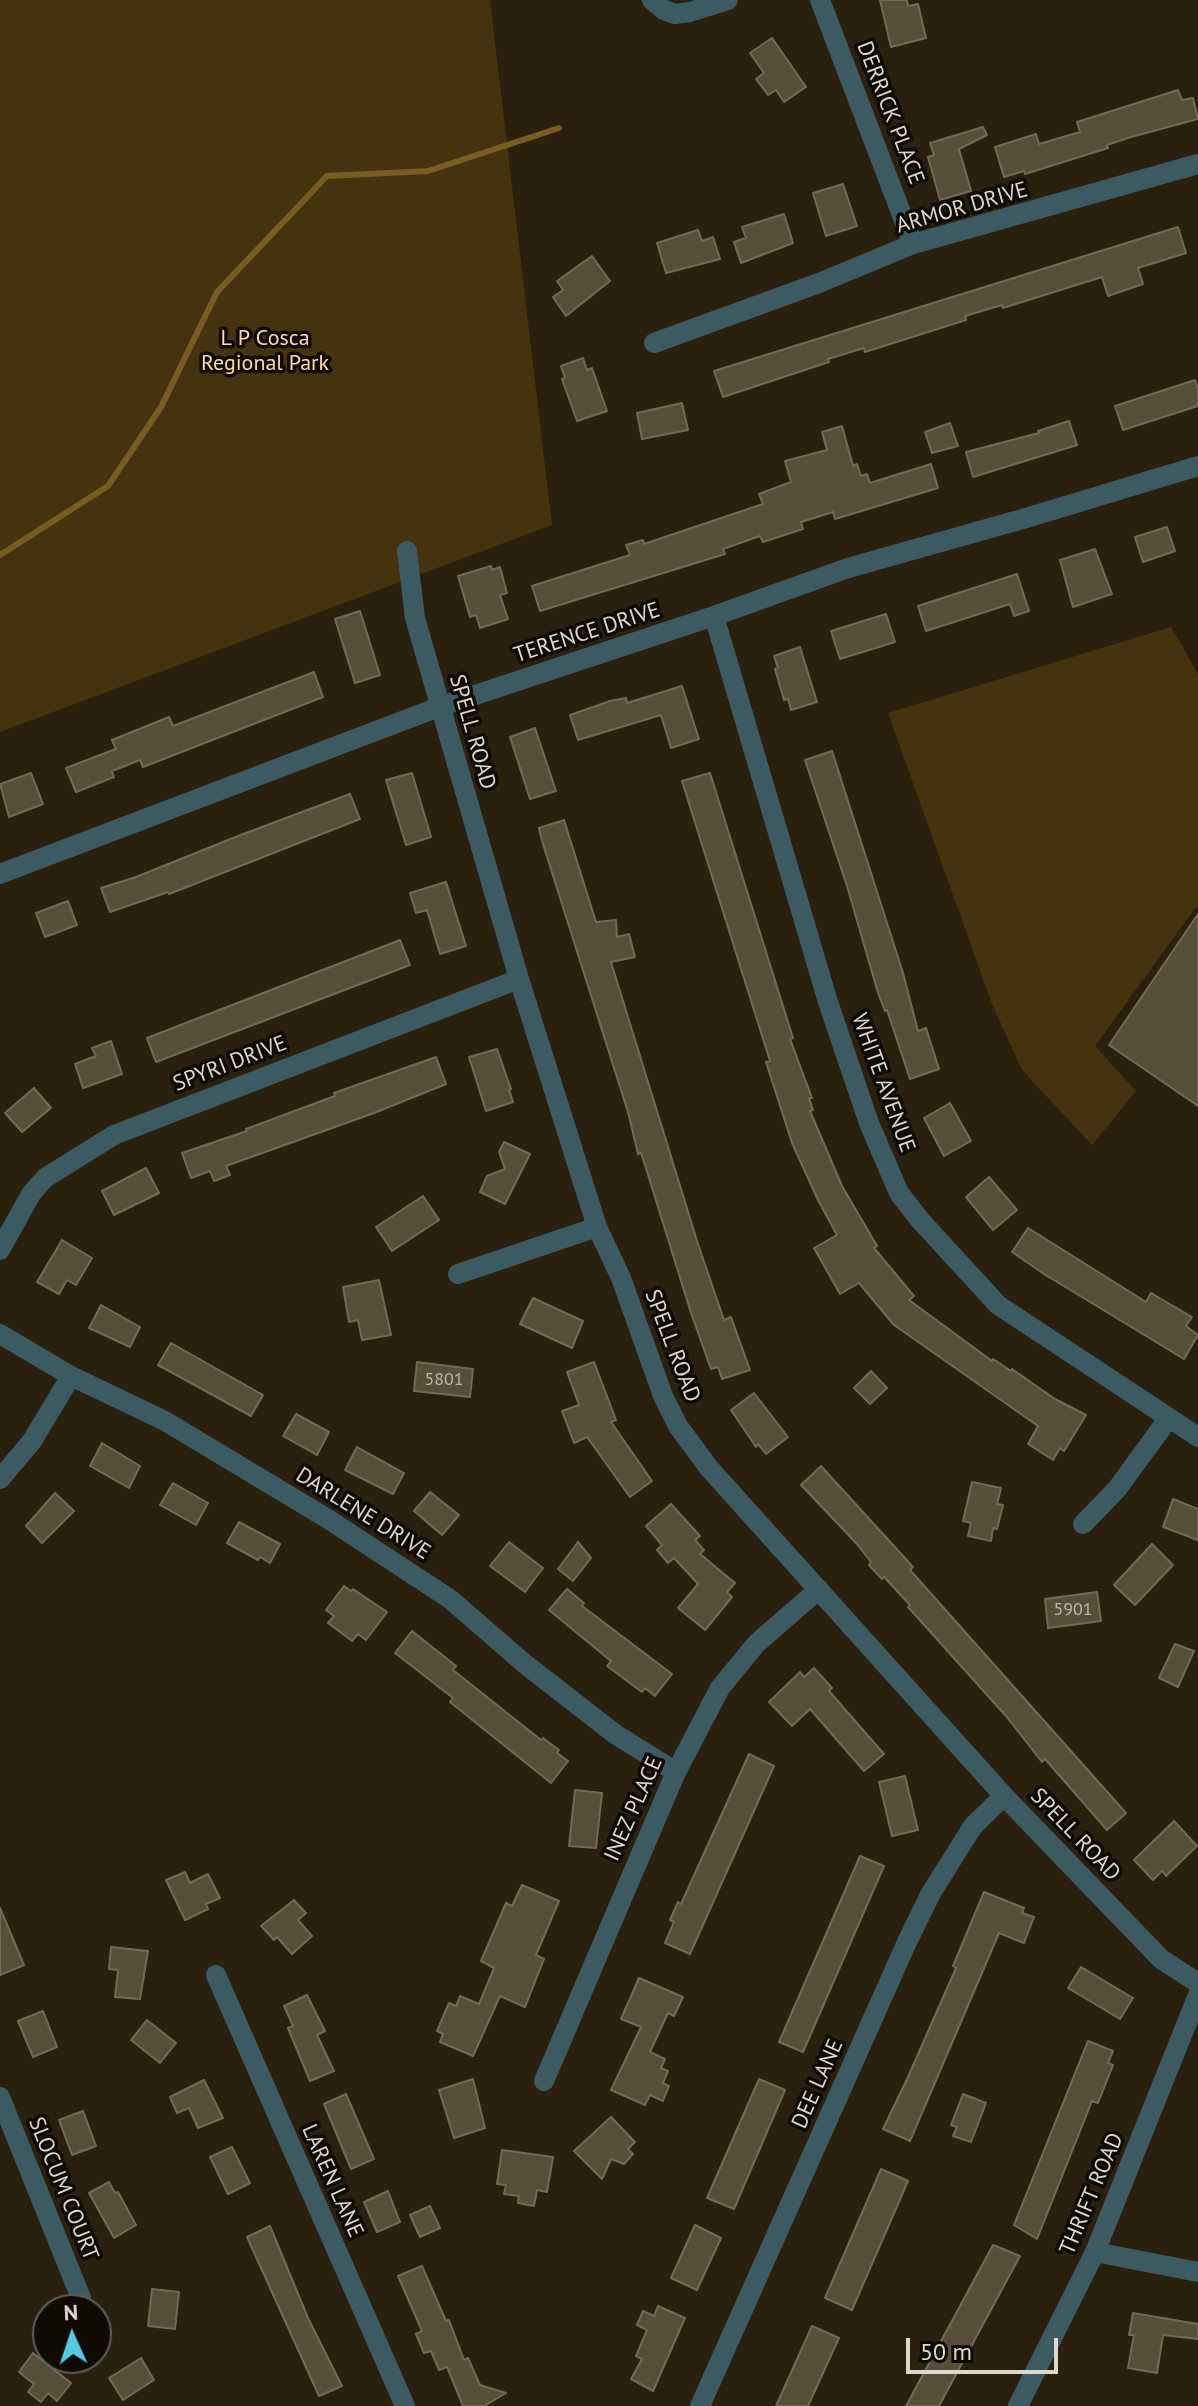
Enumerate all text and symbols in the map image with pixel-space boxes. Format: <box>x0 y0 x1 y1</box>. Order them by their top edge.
street label: DERRICK PLACE <box>851 38 929 188</box>
street label: ARMOR DRIVE <box>893 177 1031 239</box>
park label: L P Cosca Regional Park <box>201 326 329 378</box>
street label: TERENCE DRIVE <box>511 597 663 669</box>
street label: SPELL ROAD <box>443 672 501 792</box>
street label: WHITE AVENUE <box>846 1010 920 1156</box>
street label: SPYRI DRIVE <box>170 1030 290 1098</box>
street label: SPELL ROAD <box>638 1286 706 1406</box>
house number: 5801 <box>424 1369 464 1391</box>
street label: DARLENE DRIVE <box>291 1462 435 1566</box>
house number: 5901 <box>1053 1599 1093 1621</box>
street label: INEZ PLACE <box>599 1753 669 1865</box>
street label: SPELL ROAD <box>1024 1783 1126 1887</box>
street label: DEE LANE <box>787 2035 849 2133</box>
street label: SLOCUM COURT <box>22 2114 104 2264</box>
street label: LAREN LANE <box>295 2120 369 2242</box>
street label: THRIFT ROAD <box>1054 2129 1130 2259</box>
north arrow <box>32 2294 112 2374</box>
text: N <box>63 2298 79 2326</box>
scale bar <box>910 2322 1062 2372</box>
text: 50 m <box>920 2336 972 2367</box>

